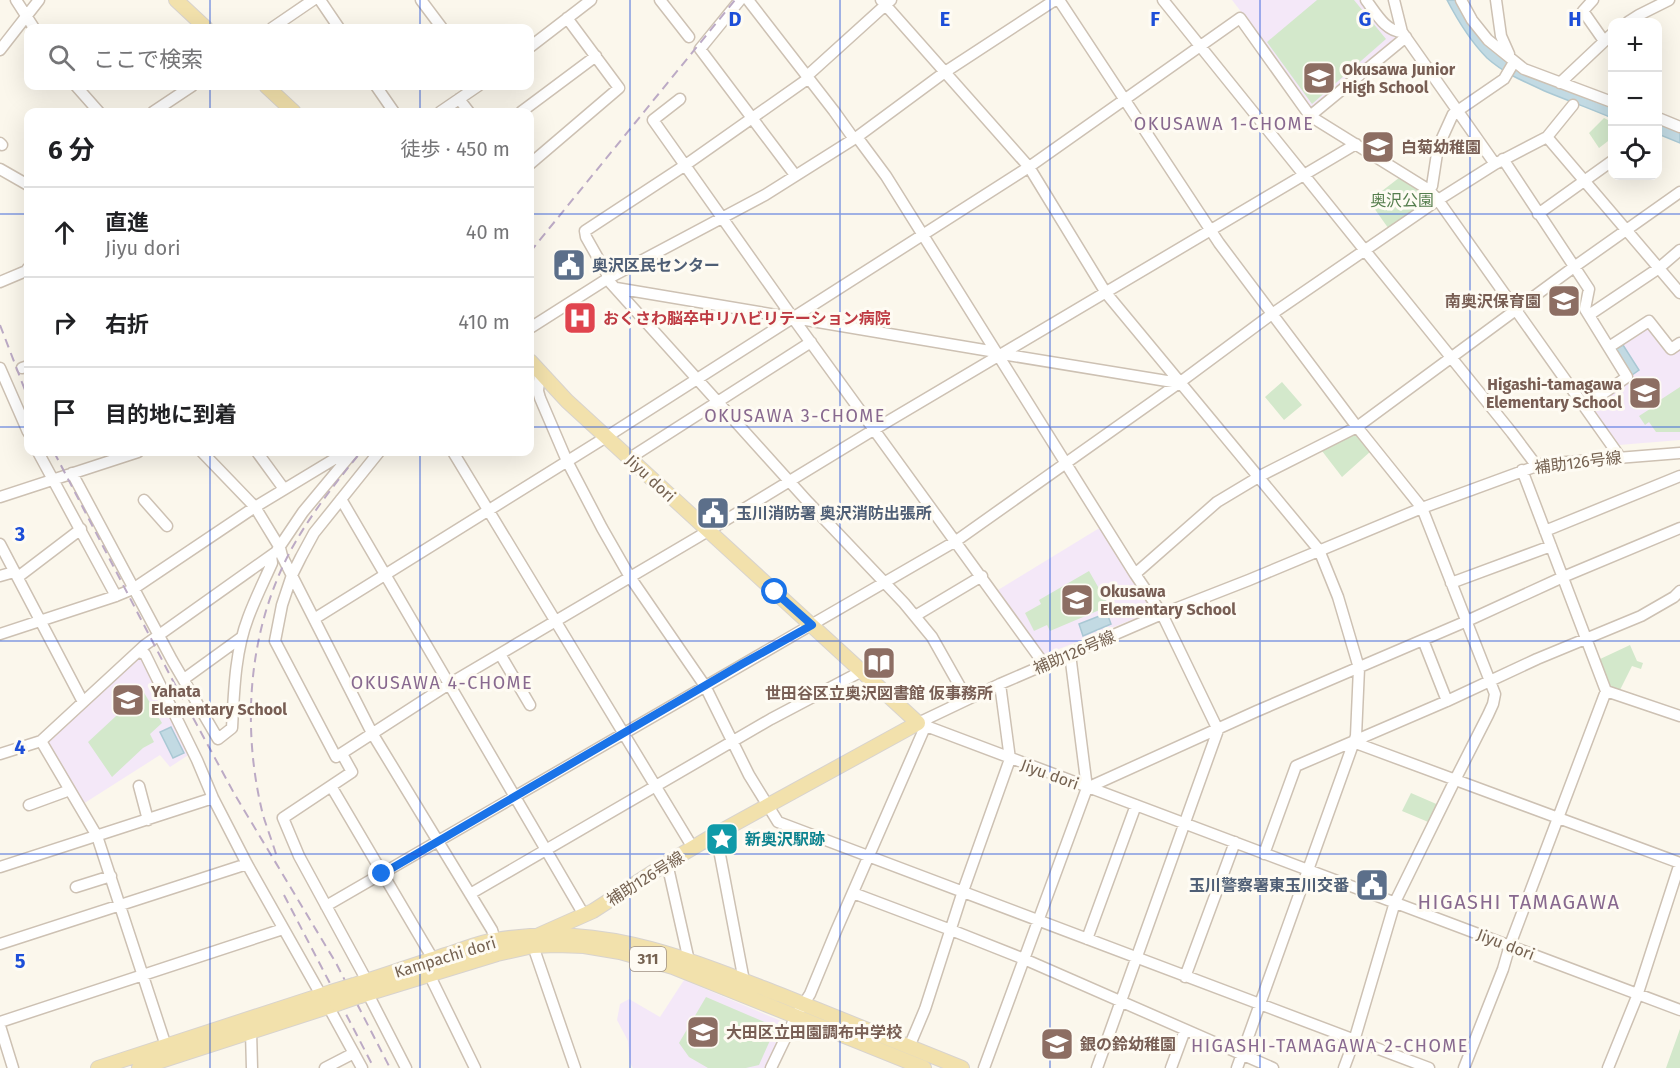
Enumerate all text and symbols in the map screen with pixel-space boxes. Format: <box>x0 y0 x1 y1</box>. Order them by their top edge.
text: D <box>728 7 742 31</box>
text: E <box>940 7 950 31</box>
text: F <box>1150 7 1160 31</box>
text: G <box>1359 7 1371 31</box>
text: H <box>1568 7 1582 31</box>
map controls <box>1608 18 1662 180</box>
button: + <box>1608 18 1662 72</box>
search box <box>24 24 534 90</box>
icon: search <box>45 41 78 74</box>
text: ここで検索 <box>93 46 203 73</box>
school or university icon: Okusawa Junior High School <box>1301 60 1337 96</box>
place label: Okusawa Junior High School <box>1342 60 1456 97</box>
button: − <box>1608 72 1662 126</box>
district label: OKUSAWA 1-CHOME <box>1134 113 1314 135</box>
button: locate <box>1608 126 1662 180</box>
school or university icon: 白菊幼稚園 <box>1360 129 1396 165</box>
text: 6 分 <box>48 135 95 166</box>
text: 徒歩 · 450 m <box>401 137 510 161</box>
place label: 白菊幼稚園 <box>1401 138 1481 157</box>
park label: 奥沢公園 <box>1370 191 1434 210</box>
text: 直進 <box>105 209 149 236</box>
icon: ahead <box>48 216 81 249</box>
text: 40 m <box>466 220 510 244</box>
text: Jiyu dori <box>105 236 181 260</box>
public building icon: 奥沢区民センター <box>551 247 587 283</box>
place label: 奥沢区民センター <box>592 256 720 275</box>
school or university icon: 南奥沢保育園 <box>1546 283 1582 319</box>
place label: 南奥沢保育園 <box>1445 292 1541 311</box>
hospital icon: おくさわ脳卒中リハビリテーション病院 <box>562 300 598 336</box>
icon: right <box>48 306 81 339</box>
place label: おくさわ脳卒中リハビリテーション病院 <box>603 309 891 328</box>
text: 410 m <box>458 310 510 334</box>
text: 右折 <box>105 311 149 338</box>
place label: Higashi-tamagawa Elementary School <box>1486 375 1622 412</box>
school or university icon: Higashi-tamagawa Elementary School <box>1627 375 1663 411</box>
icon: arrive <box>48 396 81 429</box>
text: 目的地に到着 <box>105 401 237 428</box>
district label: OKUSAWA 3-CHOME <box>704 405 886 427</box>
street label: 補助126号線 <box>1534 448 1623 477</box>
street label: Jiyu dori <box>622 451 679 506</box>
public building icon: 玉川消防署 奥沢消防出張所 <box>695 495 731 531</box>
place label: 玉川消防署 奥沢消防出張所 <box>736 504 932 523</box>
text: 3 <box>14 522 25 546</box>
route start <box>761 578 787 604</box>
school or university icon: Okusawa Elementary School <box>1059 582 1095 618</box>
place label: Okusawa Elementary School <box>1100 582 1236 619</box>
street label: 補助126号線 <box>1030 627 1118 678</box>
library icon: 世田谷区立奥沢図書館 仮事務所 <box>861 645 897 681</box>
district label: OKUSAWA 4-CHOME <box>351 672 533 694</box>
school or university icon: Yahata Elementary School <box>110 682 146 718</box>
place label: Yahata Elementary School <box>150 682 287 719</box>
place label: 世田谷区立奥沢図書館 仮事務所 <box>765 684 993 703</box>
text: 4 <box>14 735 26 759</box>
street label: Jiyu dori <box>1018 755 1081 794</box>
place icon: 新奥沢駅跡 <box>704 821 740 857</box>
place label: 新奥沢駅跡 <box>745 830 825 849</box>
street label: 補助126号線 <box>603 847 687 910</box>
route end <box>368 860 394 886</box>
public building icon: 玉川警察署東玉川交番 <box>1354 867 1390 903</box>
place label: 玉川警察署東玉川交番 <box>1189 876 1349 895</box>
district label: HIGASHI TAMAGAWA <box>1418 890 1620 914</box>
street label: Jiyu dori <box>1474 925 1537 964</box>
street label: Kampachi dori <box>392 933 498 982</box>
road number: 311 <box>630 947 666 971</box>
text: 5 <box>15 949 26 973</box>
school or university icon: 大田区立田園調布中学校 <box>685 1014 721 1050</box>
place label: 大田区立田園調布中学校 <box>726 1023 902 1042</box>
school or university icon: 銀の鈴幼稚園 <box>1039 1026 1075 1062</box>
place label: 銀の鈴幼稚園 <box>1080 1035 1176 1054</box>
district label: HIGASHI-TAMAGAWA 2-CHOME <box>1191 1035 1469 1057</box>

